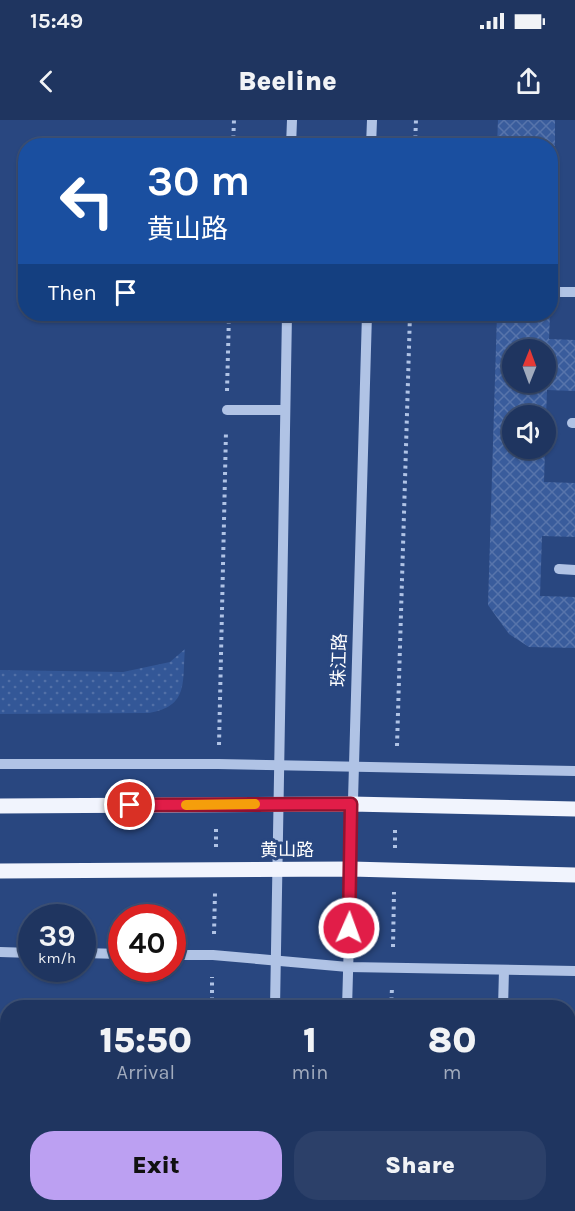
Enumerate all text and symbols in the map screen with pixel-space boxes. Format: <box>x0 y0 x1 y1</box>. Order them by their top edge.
text: 15:49 <box>30 8 83 34</box>
icon: back <box>30 65 63 98</box>
text: Beeline <box>238 65 337 97</box>
icon: share <box>512 65 545 98</box>
text: 30 m <box>147 156 250 206</box>
icon: left <box>48 162 126 240</box>
text: 黄山路 <box>147 213 228 245</box>
icon: arrive <box>109 276 142 309</box>
text: Then <box>48 280 97 306</box>
north arrow <box>502 339 556 393</box>
map controls <box>502 339 556 459</box>
button: sound <box>502 405 556 459</box>
street label: 珠江路 <box>327 633 351 687</box>
pin <box>104 779 155 830</box>
icon: arrive <box>113 788 146 821</box>
street label: 黄山路 <box>260 839 314 861</box>
position arrow <box>317 896 381 960</box>
speed limit sign: 40 <box>108 904 186 982</box>
text: 39 <box>39 918 75 954</box>
text: km/h <box>38 949 76 967</box>
text: 15:50 <box>100 1019 192 1061</box>
text: 1 <box>303 1019 317 1061</box>
text: 80 <box>428 1019 476 1061</box>
text: Arrival <box>116 1061 175 1084</box>
text: min <box>291 1061 328 1084</box>
text: m <box>443 1061 461 1084</box>
button: Exit <box>30 1131 282 1200</box>
button: Share <box>294 1131 546 1200</box>

